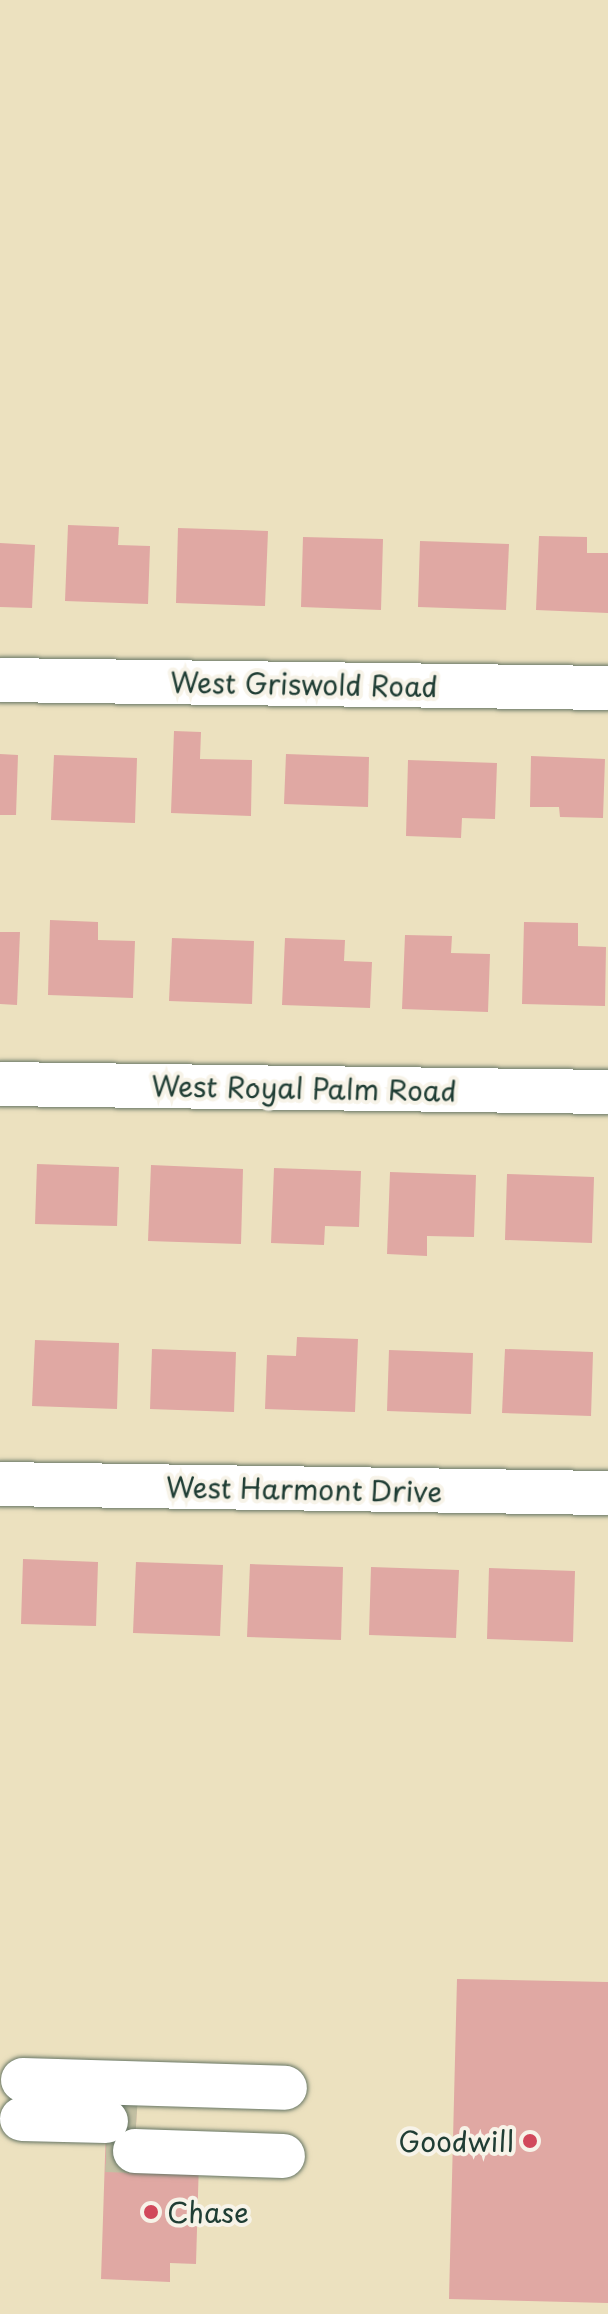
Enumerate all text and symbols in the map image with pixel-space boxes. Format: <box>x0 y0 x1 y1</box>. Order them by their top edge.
street label: West Griswold Road <box>169 665 439 703</box>
street label: West Royal Palm Road <box>152 1069 456 1107</box>
street label: West Harmont Drive <box>164 1470 444 1508</box>
place label: Goodwill <box>398 2124 514 2158</box>
marker: Goodwill <box>521 2132 539 2150</box>
place label: Chase <box>167 2195 249 2229</box>
marker: Chase <box>142 2203 160 2221</box>

